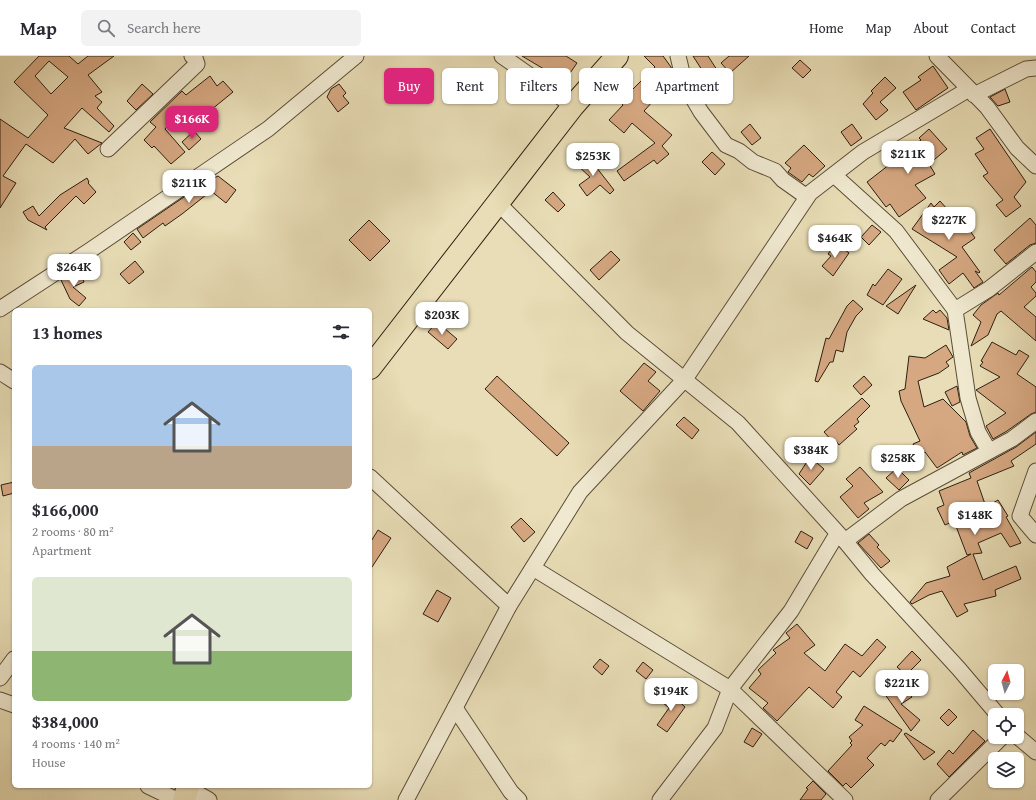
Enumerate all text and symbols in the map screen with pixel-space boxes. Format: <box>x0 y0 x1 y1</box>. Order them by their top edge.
search box <box>81 10 361 46</box>
text: Map <box>20 14 57 42</box>
icon: search <box>95 17 117 39</box>
text: Search here <box>127 17 201 38</box>
text: Home <box>809 18 844 38</box>
text: Map <box>866 18 891 38</box>
text: About <box>913 18 949 38</box>
text: Contact <box>971 18 1016 38</box>
chip: Buy <box>384 68 434 104</box>
chip: Rent <box>442 68 498 104</box>
chip: Filters <box>506 68 571 104</box>
chip: New <box>579 68 633 104</box>
chip: Apartment <box>641 68 733 104</box>
pin: $166K <box>164 106 220 140</box>
text: $166K <box>174 109 210 128</box>
pin: $211K <box>880 141 936 175</box>
pin: $253K <box>565 143 621 177</box>
text: $211K <box>890 144 926 163</box>
text: $253K <box>575 146 611 165</box>
pin: $211K <box>161 170 217 204</box>
text: $211K <box>171 173 207 192</box>
pin: $227K <box>921 207 977 241</box>
text: $227K <box>931 210 967 229</box>
pin: $464K <box>807 225 863 259</box>
text: $464K <box>817 228 853 247</box>
pin: $264K <box>46 254 102 288</box>
text: $264K <box>56 257 92 276</box>
pin: $203K <box>414 302 470 336</box>
text: $203K <box>424 305 460 324</box>
text: 13 homes <box>32 320 103 345</box>
icon: filters <box>330 321 352 343</box>
icon: home <box>156 391 228 463</box>
pin: $384K <box>783 437 839 471</box>
text: $384K <box>793 440 829 459</box>
pin: $258K <box>870 445 926 479</box>
text: $258K <box>880 448 916 467</box>
text: $166,000 <box>32 497 98 522</box>
pin: $148K <box>947 502 1003 536</box>
text: $148K <box>957 505 993 524</box>
text: 2 rooms · 80 m² <box>32 522 114 541</box>
text: Apartment <box>32 541 92 560</box>
icon: home <box>156 603 228 675</box>
north arrow <box>988 664 1024 700</box>
map controls <box>988 664 1024 788</box>
pin: $221K <box>874 670 930 704</box>
text: $221K <box>884 673 920 692</box>
pin: $194K <box>643 678 699 712</box>
text: $194K <box>653 681 689 700</box>
button: locate <box>988 708 1024 744</box>
text: $384,000 <box>32 709 98 734</box>
text: 4 rooms · 140 m² <box>32 734 120 753</box>
button: layers <box>988 752 1024 788</box>
text: House <box>32 753 66 772</box>

